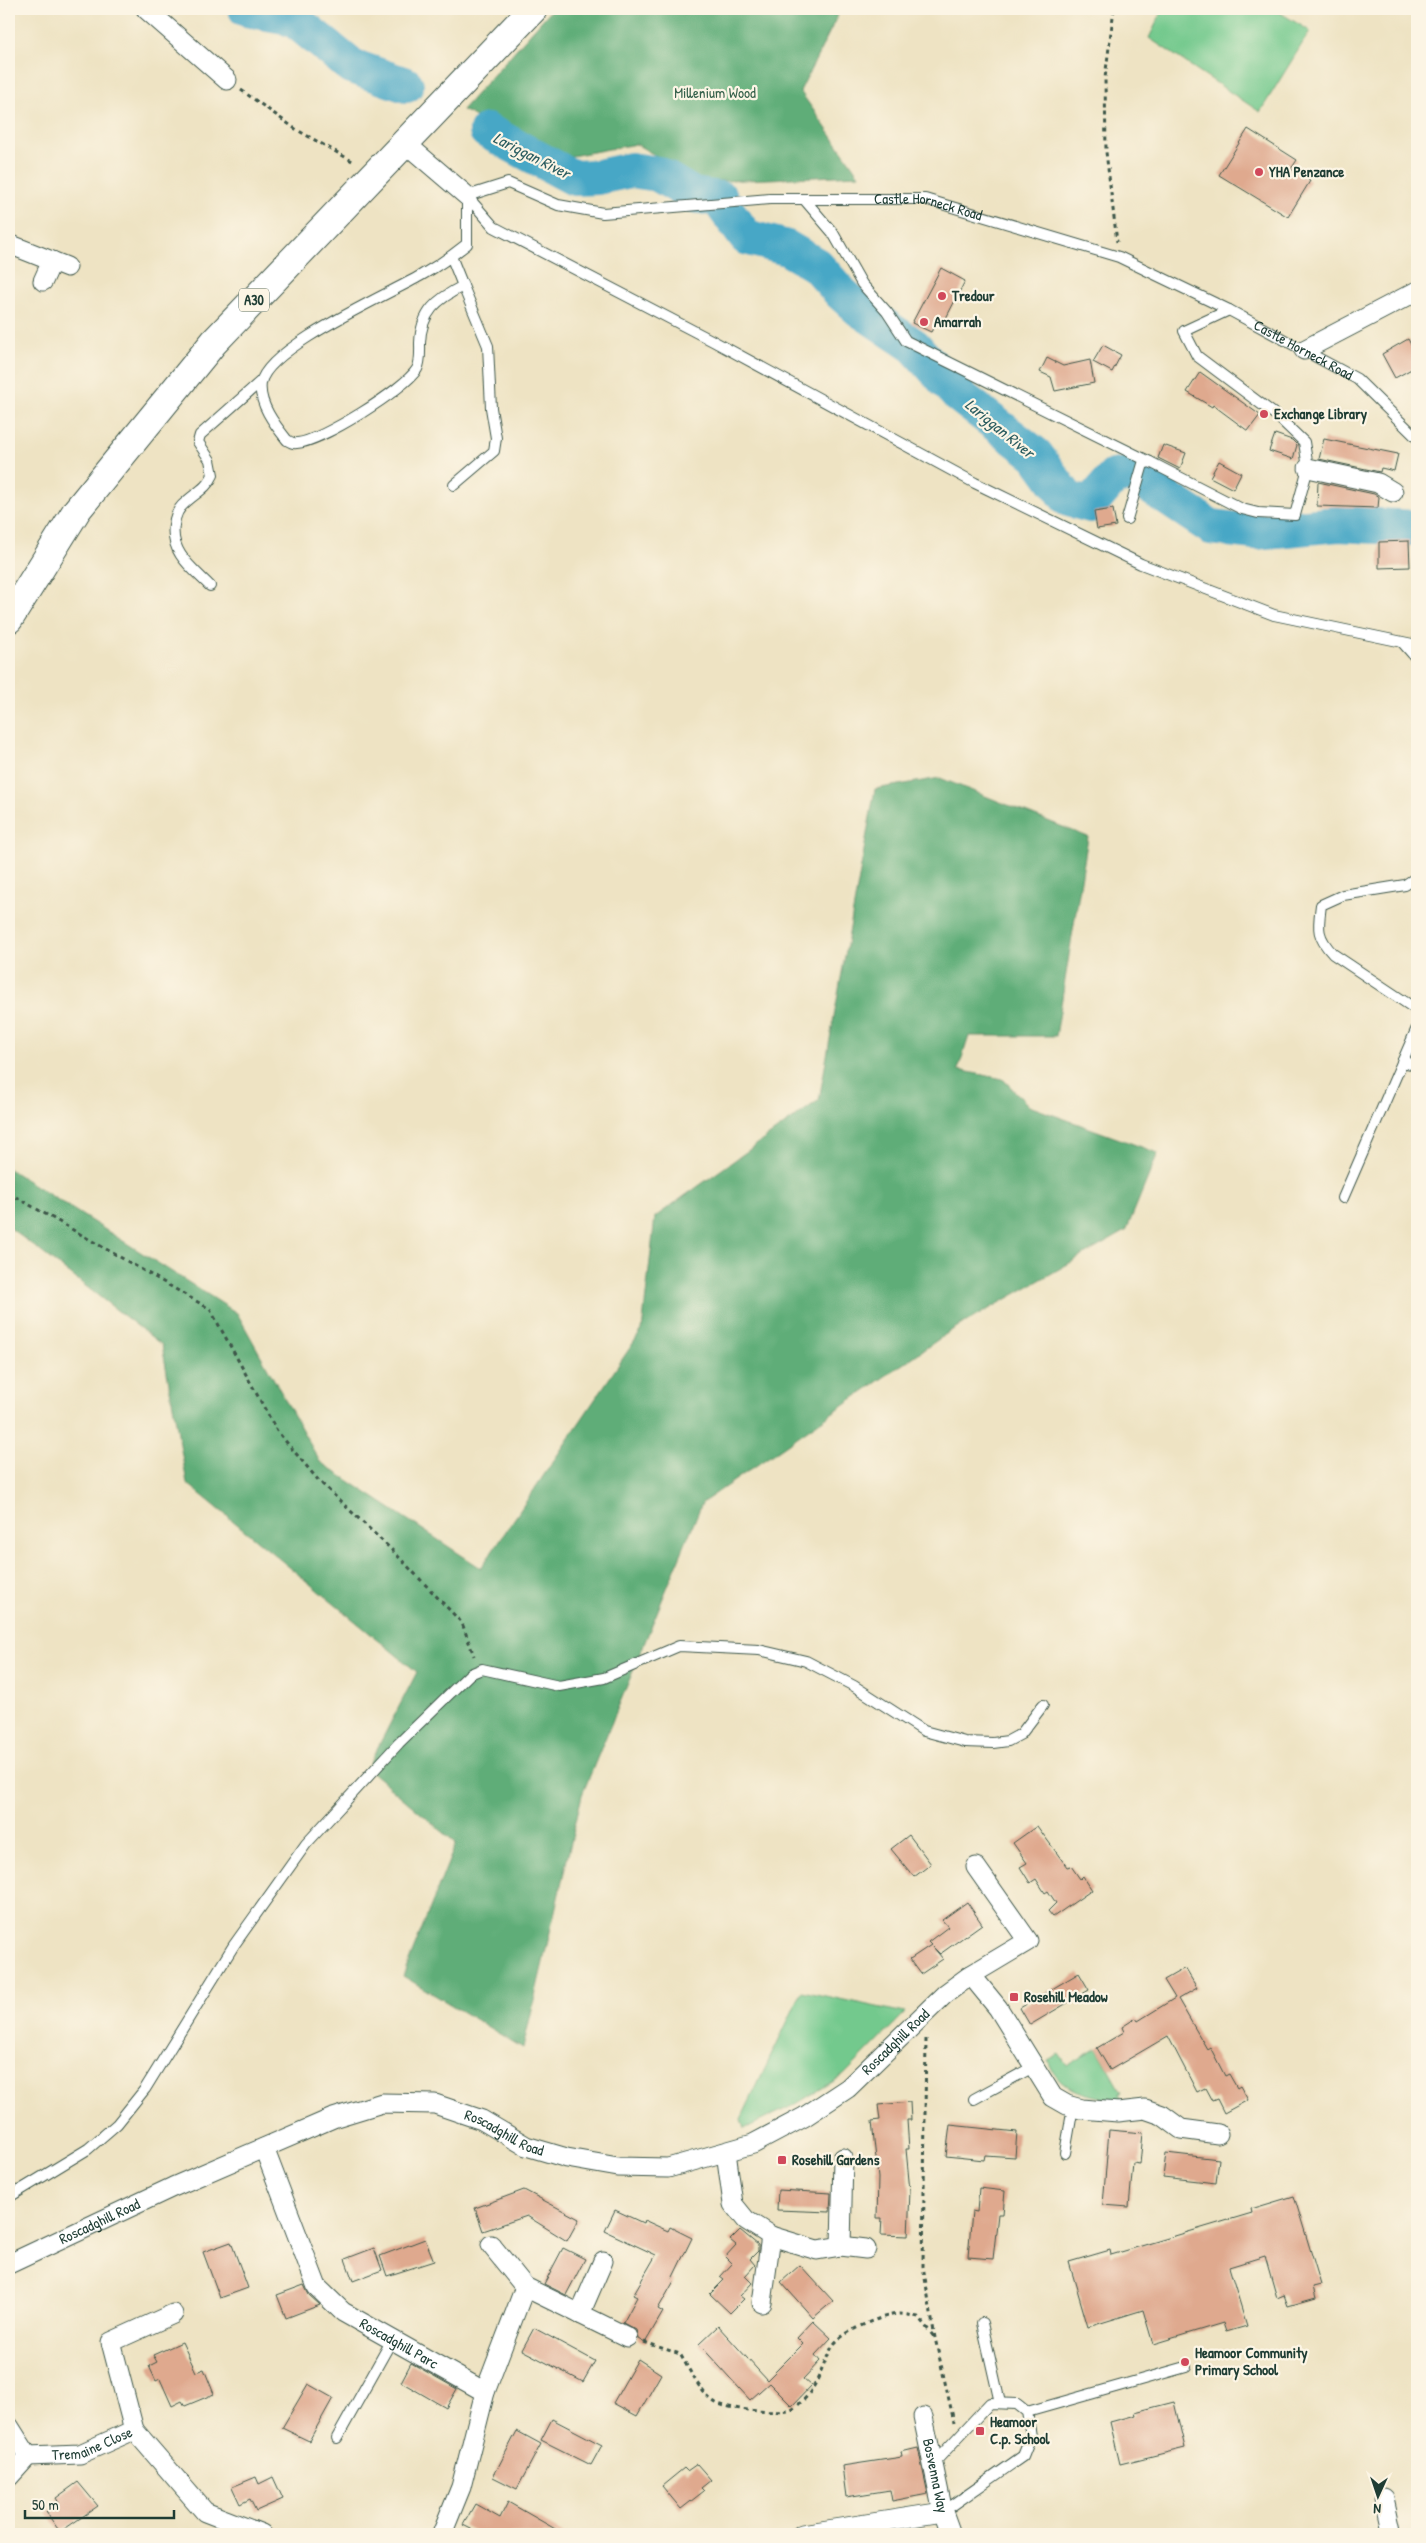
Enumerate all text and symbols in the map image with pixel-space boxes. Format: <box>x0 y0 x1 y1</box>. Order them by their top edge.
park label: Millenium Wood <box>674 82 756 103</box>
water label: Lariggan River <box>490 126 576 185</box>
place label: YHA Penzance <box>1269 161 1344 182</box>
marker: YHA Penzance <box>1253 166 1265 178</box>
street label: Castle Horneck Road <box>874 188 985 226</box>
place label: Tredour <box>951 285 995 306</box>
road number: A30 <box>239 288 269 312</box>
marker: Tredour <box>936 290 948 302</box>
place label: Amarrah <box>934 311 982 332</box>
street label: Castle Horneck Road <box>1250 314 1357 385</box>
marker: Amarrah <box>918 316 930 328</box>
water label: Lariggan River <box>961 393 1041 464</box>
place label: Exchange Library <box>1274 403 1368 425</box>
marker: Exchange Library <box>1258 408 1270 420</box>
place label: Rosehill Meadow <box>1024 1986 1108 2007</box>
marker: Rosehill Meadow <box>1008 1991 1020 2003</box>
street label: Roscadghill Road <box>857 2004 934 2079</box>
street label: Roscadghill Road <box>462 2104 547 2161</box>
place label: Rosehill Gardens <box>792 2149 880 2170</box>
marker: Rosehill Gardens <box>776 2154 788 2166</box>
street label: Roscadghill Road <box>55 2193 143 2249</box>
street label: Roscadghill Parc <box>356 2313 442 2374</box>
place label: Heamoor Community Primary School <box>1195 2342 1308 2381</box>
marker: Heamoor Community Primary School <box>1179 2356 1191 2368</box>
place label: Heamoor C.p. School <box>990 2411 1051 2450</box>
street label: Tremaine Close <box>51 2421 135 2465</box>
marker: Heamoor C.p. School <box>974 2425 986 2437</box>
street label: Bosvenna Way <box>918 2436 954 2515</box>
north arrow <box>1354 2470 1404 2520</box>
scale bar <box>25 2488 174 2520</box>
text: 50 m <box>32 2494 59 2515</box>
text: N <box>1373 2500 1382 2519</box>

